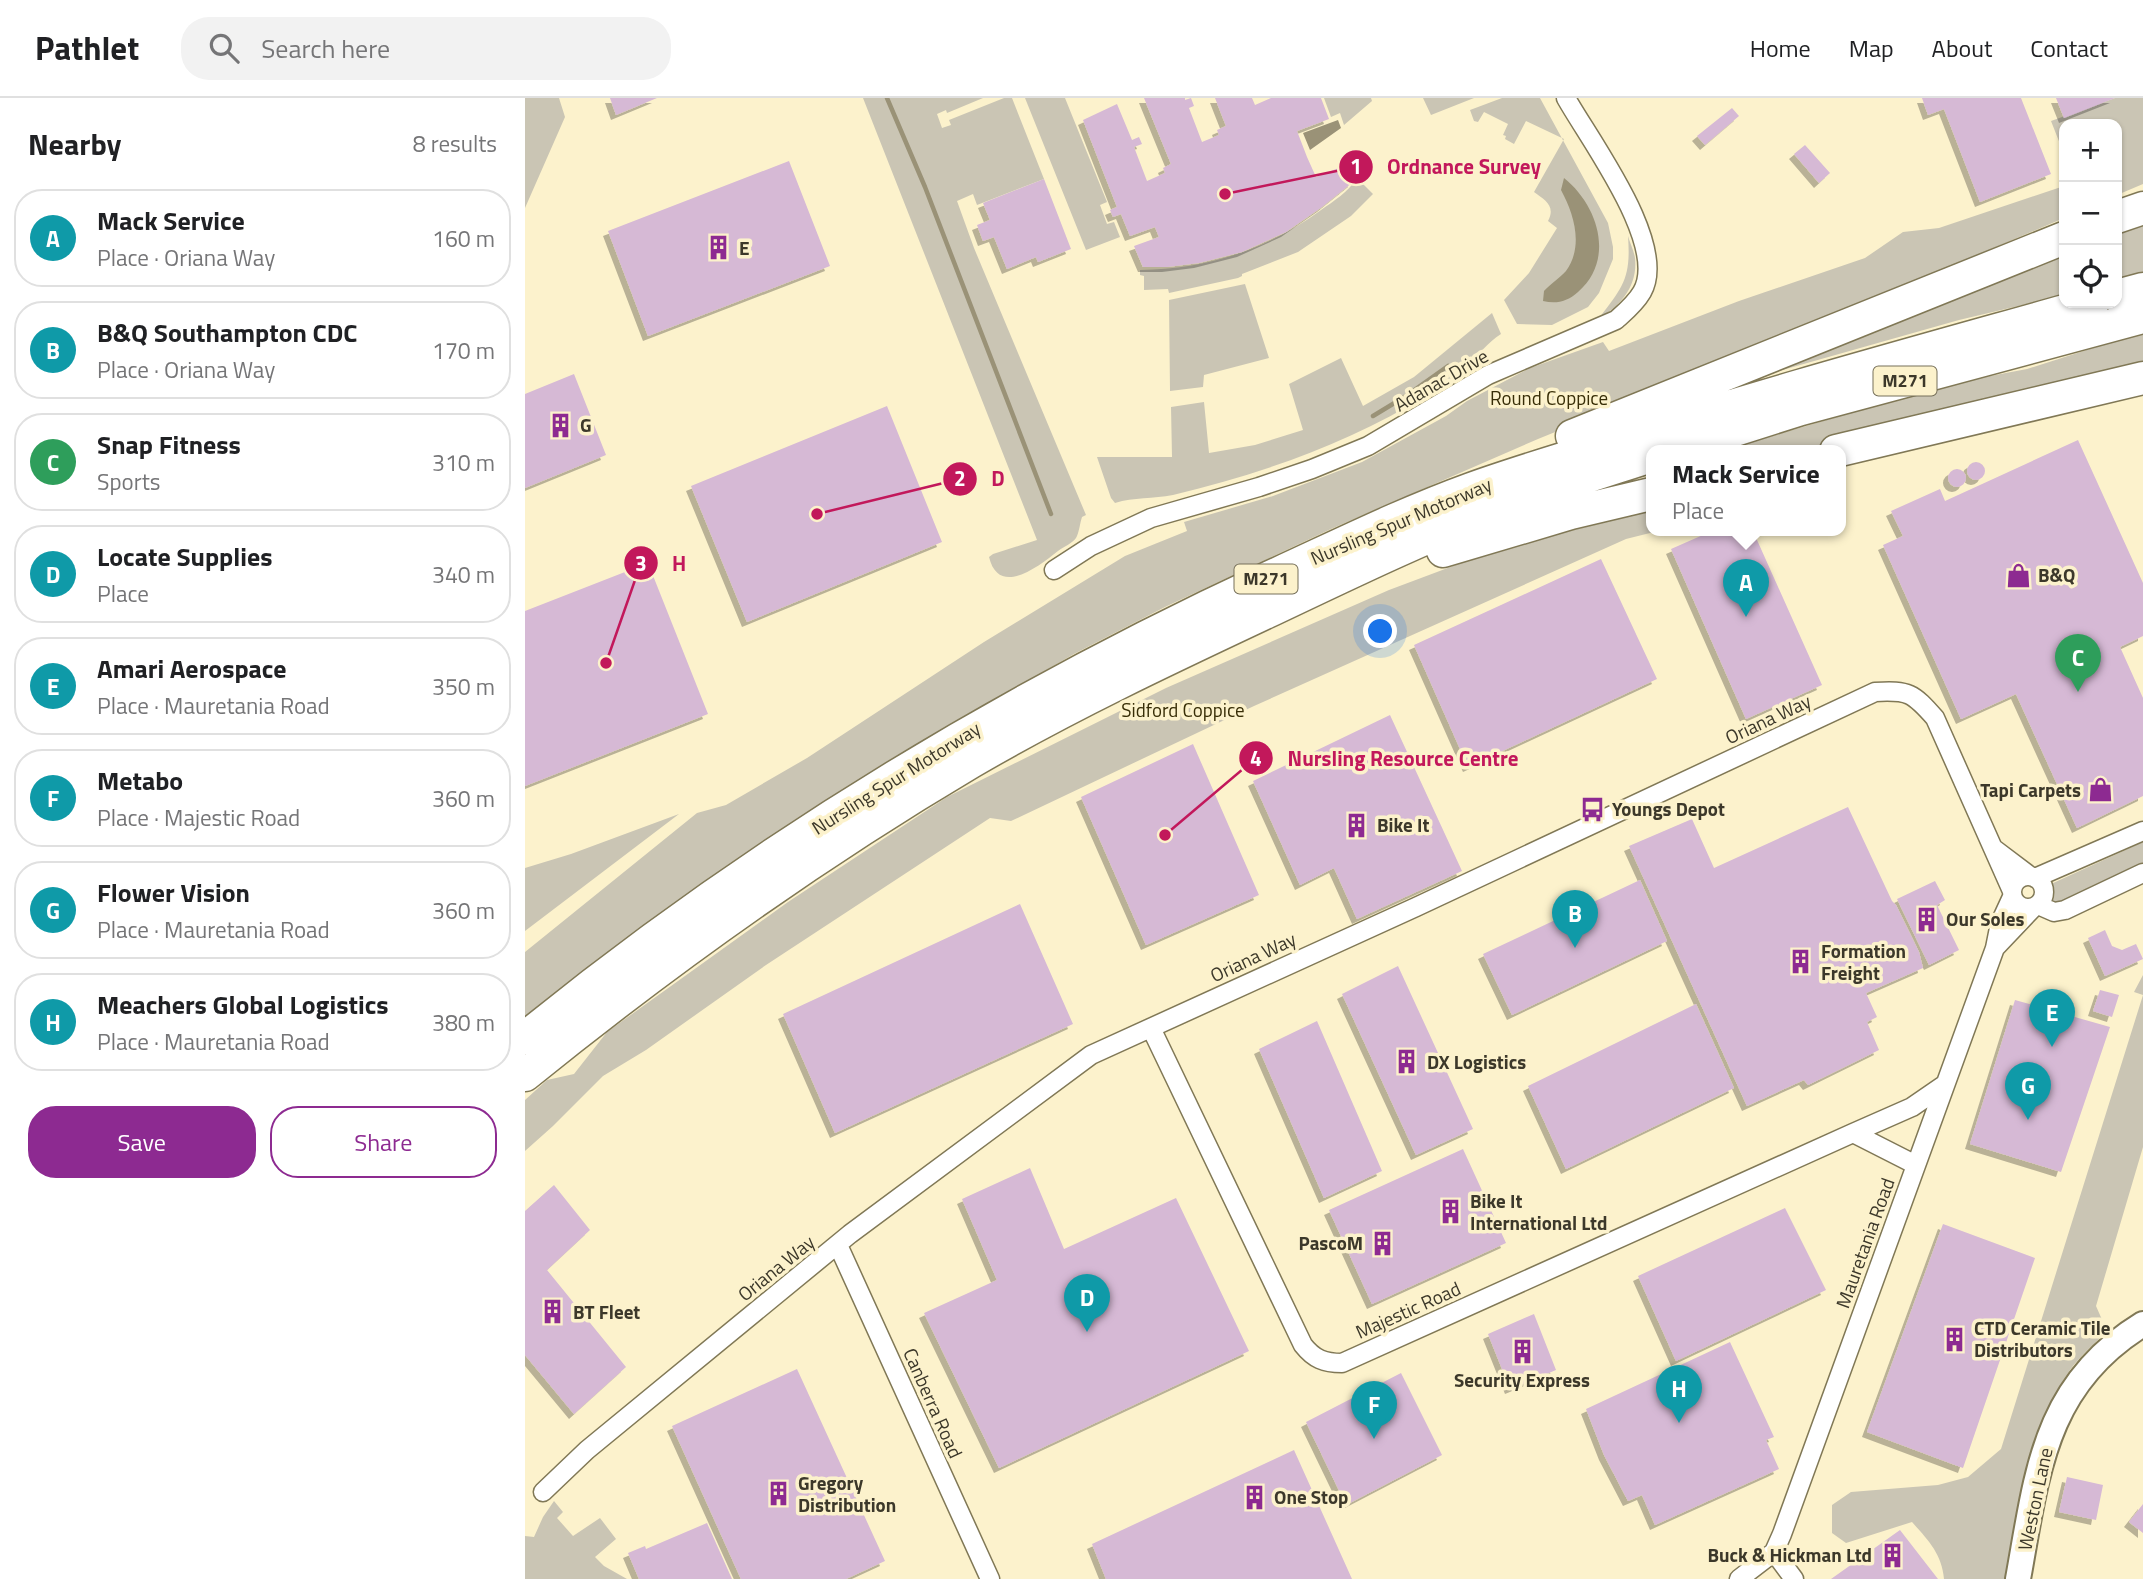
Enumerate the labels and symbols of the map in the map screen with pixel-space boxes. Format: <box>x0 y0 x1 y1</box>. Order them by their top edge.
callout: Ordnance Survey <box>1338 146 1555 188</box>
text: 1 <box>1350 150 1362 182</box>
text: Ordnance Survey <box>1387 150 1541 182</box>
place label: E <box>739 233 750 262</box>
building icon: E <box>705 234 733 262</box>
street label: Adanac Drive <box>1388 341 1493 418</box>
road number: M271 <box>1873 366 1937 396</box>
park label: Round Coppice <box>1490 383 1608 412</box>
place label: G <box>580 410 592 439</box>
building icon: G <box>546 411 574 439</box>
callout: D <box>943 458 1019 500</box>
text: 2 <box>954 462 966 494</box>
text: D <box>991 462 1005 494</box>
street label: Nursling Spur Motorway <box>1306 469 1496 572</box>
callout: H <box>623 542 700 584</box>
text: 3 <box>635 547 647 579</box>
text: H <box>672 547 686 579</box>
pin: A <box>1723 559 1769 617</box>
place label: B&Q <box>2038 560 2075 589</box>
shop icon: B&Q <box>2004 561 2032 589</box>
road number: M271 <box>1235 564 1297 593</box>
your location <box>1363 614 1397 648</box>
pin: C <box>2055 634 2101 692</box>
street label: Oriana Way <box>1720 686 1816 751</box>
park label: Sidford Coppice <box>1121 695 1245 724</box>
street label: Nursling Spur Motorway <box>806 714 986 841</box>
callout: Nursling Resource Centre <box>1239 737 1532 779</box>
text: 4 <box>1250 742 1262 774</box>
text: Nursling Resource Centre <box>1288 742 1518 774</box>
place label: Tapi Carpets <box>1980 775 2081 804</box>
shop icon: Tapi Carpets <box>2087 776 2115 804</box>
place label: Youngs Depot <box>1612 794 1725 823</box>
bus stop icon: Youngs Depot <box>1578 795 1606 823</box>
place label: Bike It <box>1377 810 1429 839</box>
building icon: Bike It <box>1343 811 1371 839</box>
pin: B <box>1552 890 1598 948</box>
place label: Our Soles <box>1946 904 2024 933</box>
building icon: Our Soles <box>1912 905 1940 933</box>
street label: Oriana Way <box>1205 924 1301 989</box>
place label: Formation Freight <box>1821 936 1906 987</box>
building icon: Formation Freight <box>1787 948 1815 976</box>
pin: E <box>2029 989 2075 1047</box>
place label: DX Logistics <box>1427 1047 1526 1076</box>
building icon: DX Logistics <box>1393 1048 1421 1076</box>
pin: G <box>2005 1062 2051 1120</box>
street label: Mauretania Road <box>1827 1174 1902 1312</box>
place label: Bike It International Ltd <box>1470 1186 1607 1237</box>
building icon: Bike It International Ltd <box>1436 1198 1464 1226</box>
street label: Oriana Way <box>731 1227 821 1308</box>
place label: PascoM <box>1299 1228 1363 1257</box>
building icon: PascoM <box>1369 1229 1397 1257</box>
street label: Majestic Road <box>1351 1273 1465 1346</box>
pin: D <box>1064 1274 1110 1332</box>
place label: BT Fleet <box>573 1297 640 1326</box>
building icon: BT Fleet <box>539 1298 567 1326</box>
place label: CTD Ceramic Tile Distributors <box>1974 1313 2111 1364</box>
building icon: CTD Ceramic Tile Distributors <box>1940 1325 1968 1353</box>
building icon: Security Express <box>1508 1338 1536 1366</box>
street label: Canberra Road <box>896 1343 971 1462</box>
place label: Security Express <box>1454 1365 1590 1394</box>
pin: H <box>1656 1365 1702 1423</box>
pin: F <box>1351 1381 1397 1439</box>
street label: Weston Lane <box>2009 1445 2060 1553</box>
place label: Gregory Distribution <box>798 1468 896 1519</box>
building icon: Gregory Distribution <box>764 1480 792 1508</box>
place label: One Stop <box>1274 1482 1348 1511</box>
building icon: One Stop <box>1240 1483 1268 1511</box>
place label: Buck & Hickman Ltd <box>1708 1540 1872 1569</box>
building icon: Buck & Hickman Ltd <box>1878 1541 1906 1569</box>

